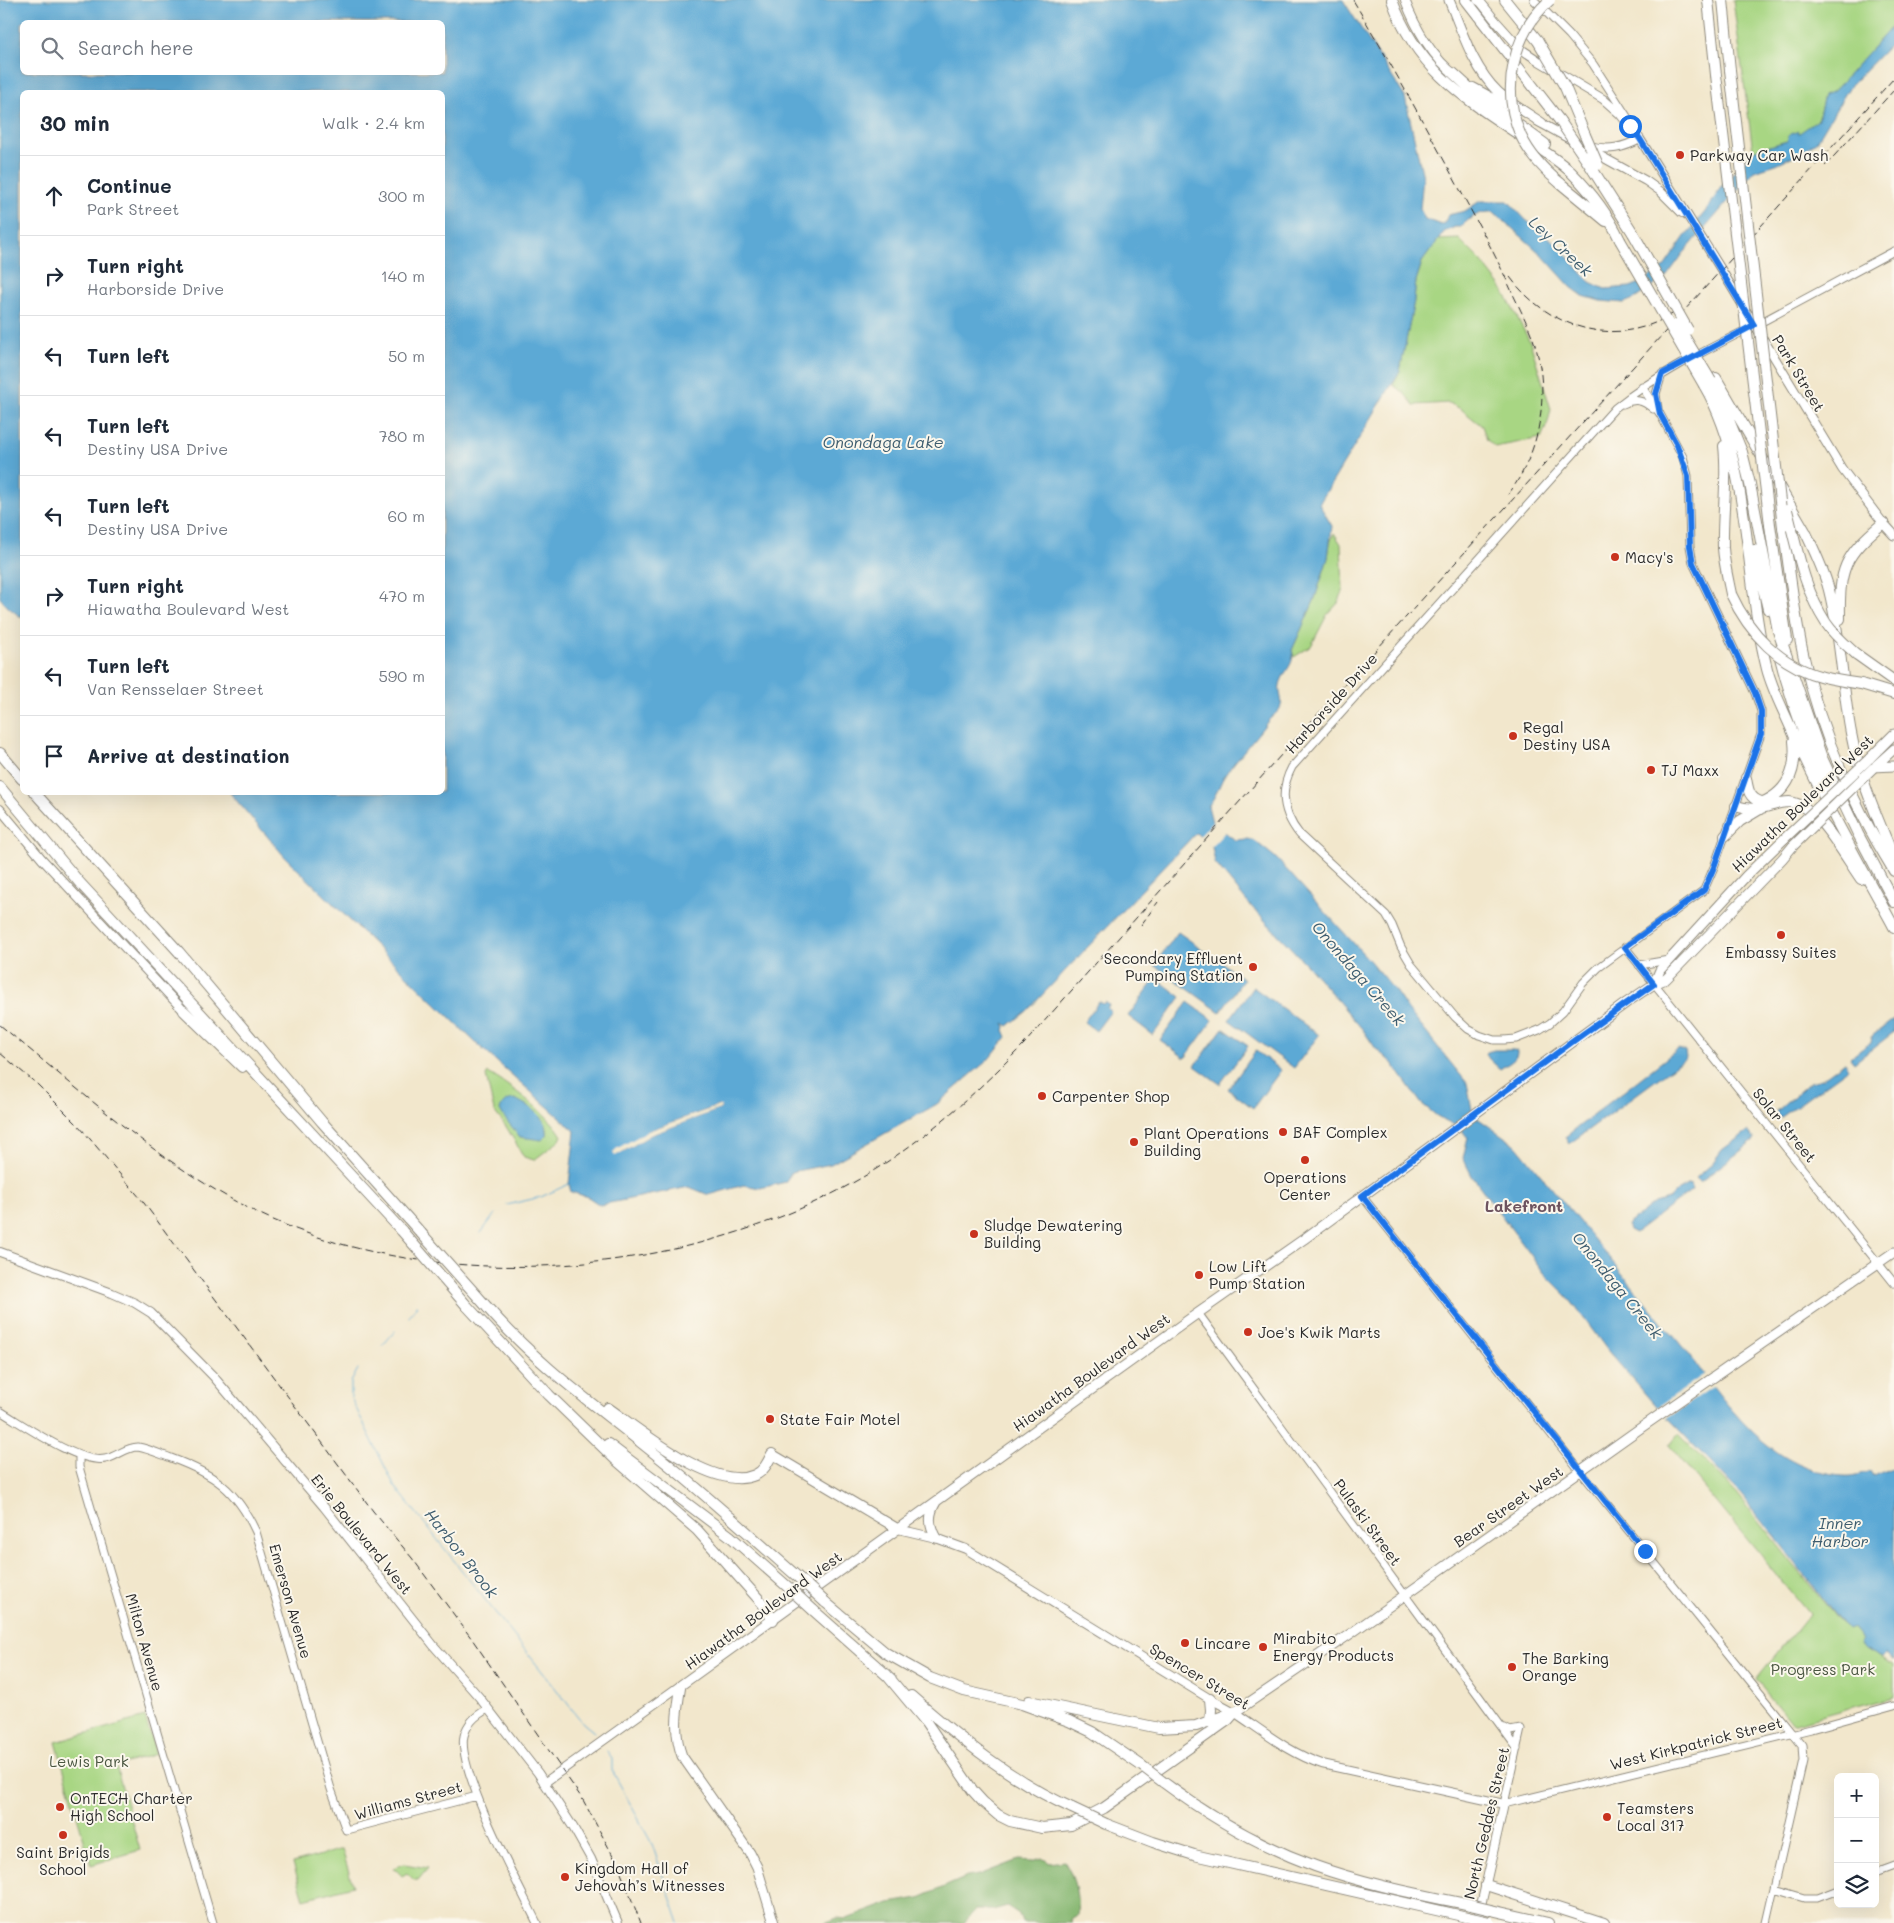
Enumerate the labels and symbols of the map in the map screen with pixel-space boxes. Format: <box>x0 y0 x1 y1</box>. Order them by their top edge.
route start <box>1619 115 1642 138</box>
place label: Parkway Car Wash <box>1690 145 1828 165</box>
marker: Parkway Car Wash <box>1674 149 1686 161</box>
water label: Ley Creek <box>1525 211 1598 281</box>
street label: Park Street <box>1768 331 1830 415</box>
water label: Onondaga Lake <box>822 431 944 452</box>
place label: Macy's <box>1625 547 1674 567</box>
marker: Macy's <box>1609 551 1621 563</box>
street label: Harborside Drive <box>1281 648 1381 758</box>
place label: Regal Destiny USA <box>1523 717 1611 754</box>
marker: Regal Destiny USA <box>1507 730 1519 742</box>
street label: Hiawatha Boulevard West <box>1727 730 1877 876</box>
place label: TJ Maxx <box>1661 760 1719 780</box>
marker: TJ Maxx <box>1645 764 1657 776</box>
water label: Onondaga Creek <box>1308 916 1411 1030</box>
marker: Embassy Suites <box>1775 929 1787 941</box>
place label: Embassy Suites <box>1725 942 1837 962</box>
place label: Secondary Effluent Pumping Station <box>1104 948 1243 985</box>
marker: Secondary Effluent Pumping Station <box>1247 961 1259 973</box>
street label: Solar Street <box>1749 1084 1821 1166</box>
place label: Carpenter Shop <box>1052 1086 1170 1106</box>
marker: Carpenter Shop <box>1036 1090 1048 1102</box>
place label: BAF Complex <box>1293 1122 1388 1142</box>
place label: Plant Operations Building <box>1144 1123 1269 1160</box>
marker: BAF Complex <box>1277 1126 1289 1138</box>
marker: Plant Operations Building <box>1128 1136 1140 1148</box>
marker: Operations Center <box>1299 1154 1311 1166</box>
place label: Operations Center <box>1264 1167 1346 1204</box>
district label: Lakefront <box>1485 1195 1563 1216</box>
place label: Sludge Dewatering Building <box>984 1215 1123 1252</box>
water label: Onondaga Creek <box>1568 1227 1668 1343</box>
marker: Sludge Dewatering Building <box>968 1228 980 1240</box>
place label: Low Lift Pump Station <box>1209 1256 1305 1293</box>
marker: Low Lift Pump Station <box>1193 1269 1205 1281</box>
street label: Hiawatha Boulevard West <box>1008 1308 1174 1436</box>
place label: Joe's Kwik Marts <box>1258 1322 1381 1342</box>
marker: Joe's Kwik Marts <box>1242 1326 1254 1338</box>
place label: State Fair Motel <box>780 1409 900 1429</box>
marker: State Fair Motel <box>764 1413 776 1425</box>
street label: Bear Street West <box>1449 1461 1567 1551</box>
street label: Erie Boulevard West <box>307 1470 417 1598</box>
street label: Pulaski Street <box>1330 1475 1406 1569</box>
water label: Harbor Brook <box>421 1504 504 1602</box>
water label: Inner Harbor <box>1811 1512 1869 1551</box>
route end <box>1634 1540 1657 1563</box>
street label: Emerson Avenue <box>265 1541 317 1661</box>
street label: Hiawatha Boulevard West <box>680 1546 846 1674</box>
street label: Milton Avenue <box>121 1591 169 1693</box>
place label: Mirabito Energy Products <box>1273 1628 1394 1665</box>
place label: Lincare <box>1195 1633 1251 1653</box>
marker: Lincare <box>1179 1637 1191 1649</box>
street label: Spencer Street <box>1146 1638 1254 1714</box>
marker: Mirabito Energy Products <box>1257 1641 1269 1653</box>
place label: The Barking Orange <box>1522 1648 1609 1685</box>
park label: Progress Park <box>1771 1659 1875 1679</box>
marker: The Barking Orange <box>1506 1661 1518 1673</box>
street label: West Kirkpatrick Street <box>1608 1712 1784 1774</box>
street label: North Geddes Street <box>1459 1745 1513 1901</box>
park label: Lewis Park <box>49 1751 129 1771</box>
street label: Williams Street <box>352 1776 464 1824</box>
place label: OnTECH Charter High School <box>70 1788 193 1825</box>
place label: Teamsters Local 317 <box>1617 1798 1694 1835</box>
marker: OnTECH Charter High School <box>54 1801 66 1813</box>
marker: Teamsters Local 317 <box>1601 1811 1613 1823</box>
marker: Saint Brigids School <box>57 1829 69 1841</box>
place label: Saint Brigids School <box>16 1842 110 1879</box>
place label: Kingdom Hall of Jehovah’s Witnesses <box>575 1858 725 1895</box>
marker: Kingdom Hall of Jehovah’s Witnesses <box>559 1871 571 1883</box>

